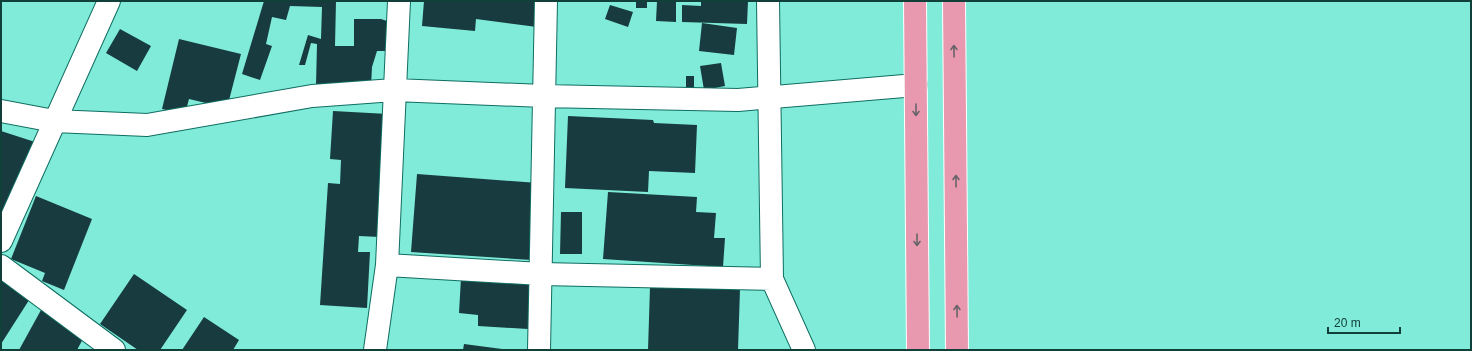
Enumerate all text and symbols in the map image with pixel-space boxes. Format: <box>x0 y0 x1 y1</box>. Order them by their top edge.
one-way arrow <box>951 45 958 58</box>
one-way arrow <box>912 103 920 116</box>
one-way arrow <box>952 175 960 188</box>
one-way arrow <box>913 233 921 246</box>
one-way arrow <box>953 305 961 318</box>
scale bar <box>1328 309 1400 335</box>
text: 20 m <box>1334 316 1361 330</box>

